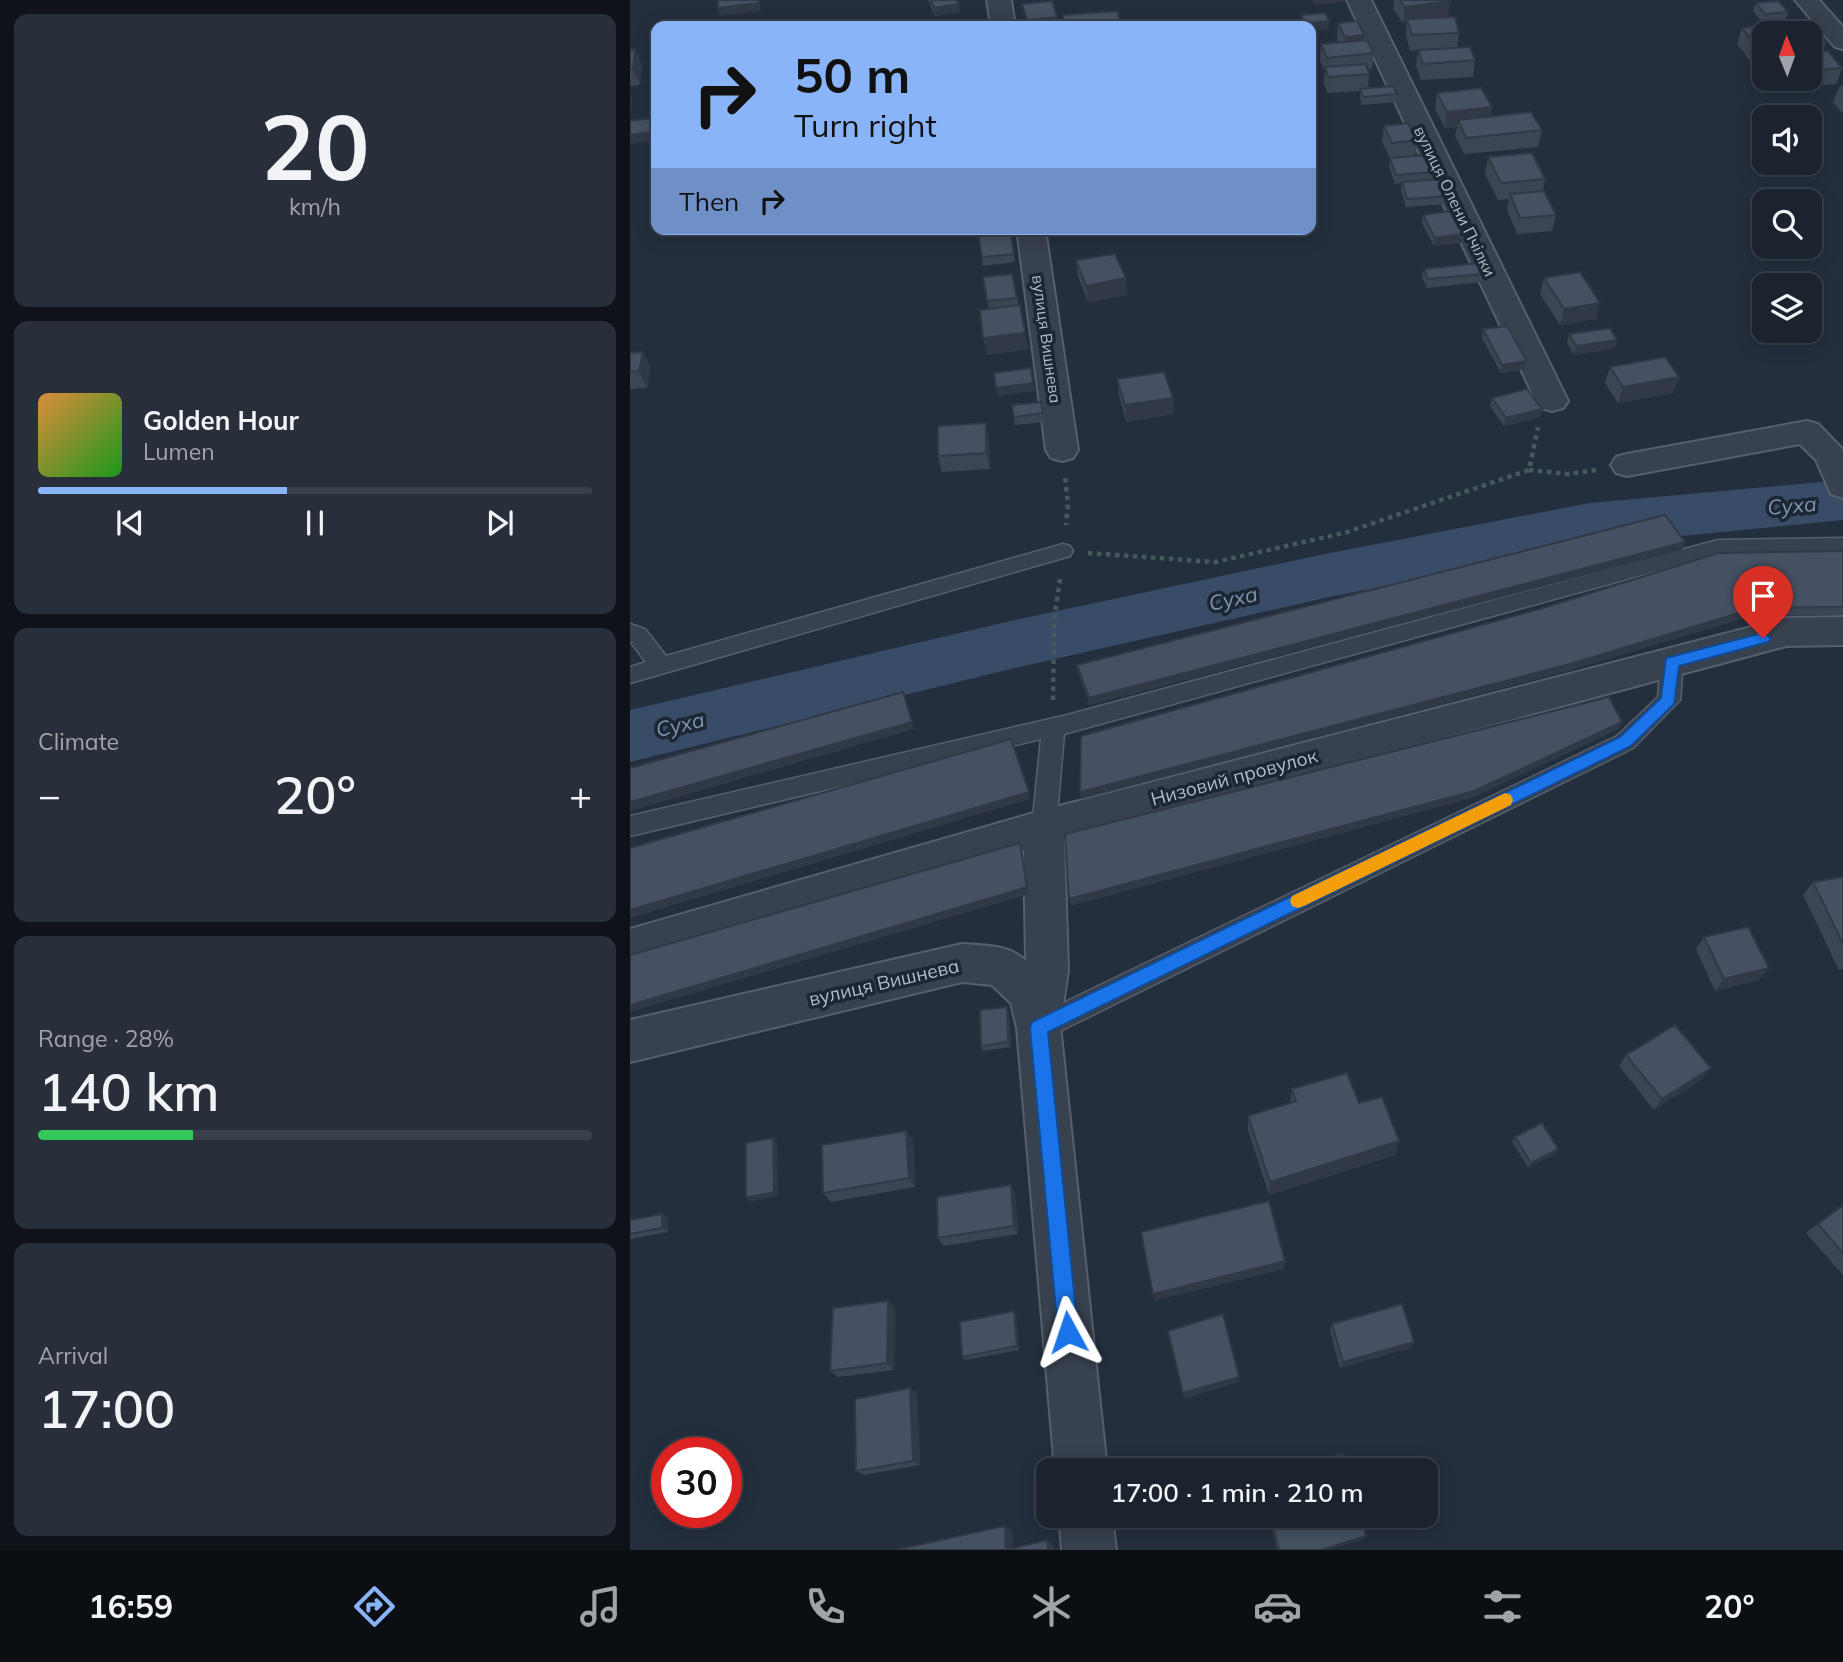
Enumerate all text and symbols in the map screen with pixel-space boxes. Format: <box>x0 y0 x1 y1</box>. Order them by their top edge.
north arrow <box>1752 21 1822 91</box>
map controls <box>1752 21 1822 343</box>
text: 50 m <box>794 44 910 105</box>
icon: right <box>679 49 770 140</box>
text: 20 <box>260 89 370 203</box>
text: Turn right <box>794 105 937 145</box>
button: sound <box>1752 105 1822 175</box>
street label: вулиця Олени Пчілки <box>1410 122 1500 280</box>
icon: right <box>753 182 791 220</box>
text: Then <box>679 185 739 218</box>
button: search <box>1752 189 1822 259</box>
text: km/h <box>289 192 341 221</box>
button: layers <box>1752 273 1822 343</box>
street label: вулиця Вишнева <box>1028 274 1066 404</box>
text: Golden Hour <box>143 404 299 437</box>
text: Lumen <box>143 437 215 466</box>
water label: Суха <box>1766 490 1818 520</box>
icon: previous <box>111 504 149 542</box>
icon: pause <box>296 504 334 542</box>
icon: next <box>481 504 519 542</box>
pin <box>1733 566 1793 638</box>
icon: arrive <box>1744 577 1782 615</box>
water label: Суха <box>1206 580 1260 616</box>
water label: Суха <box>653 706 707 742</box>
text: Climate <box>38 727 119 756</box>
street label: Низовий провулок <box>1148 743 1321 811</box>
text: 20° <box>274 762 356 827</box>
text: − <box>38 771 61 819</box>
text: + <box>569 771 592 819</box>
street label: вулиця Вишнева <box>806 953 962 1011</box>
text: Range · 28% <box>38 1024 174 1053</box>
text: 140 km <box>38 1059 219 1124</box>
position arrow <box>1031 1295 1105 1369</box>
text: Arrival <box>38 1341 108 1370</box>
text: 17:00 <box>38 1376 175 1441</box>
speed limit sign: 30 <box>651 1437 742 1528</box>
text: 17:00 · 1 min · 210 m <box>1110 1476 1364 1509</box>
icon: directions <box>350 1582 399 1631</box>
icon: music <box>576 1582 625 1631</box>
icon: phone <box>801 1582 850 1631</box>
icon: climate <box>1027 1582 1076 1631</box>
icon: car <box>1253 1582 1302 1631</box>
icon: filters <box>1478 1582 1527 1631</box>
text: 16:59 <box>88 1586 173 1626</box>
text: 20° <box>1704 1586 1755 1626</box>

